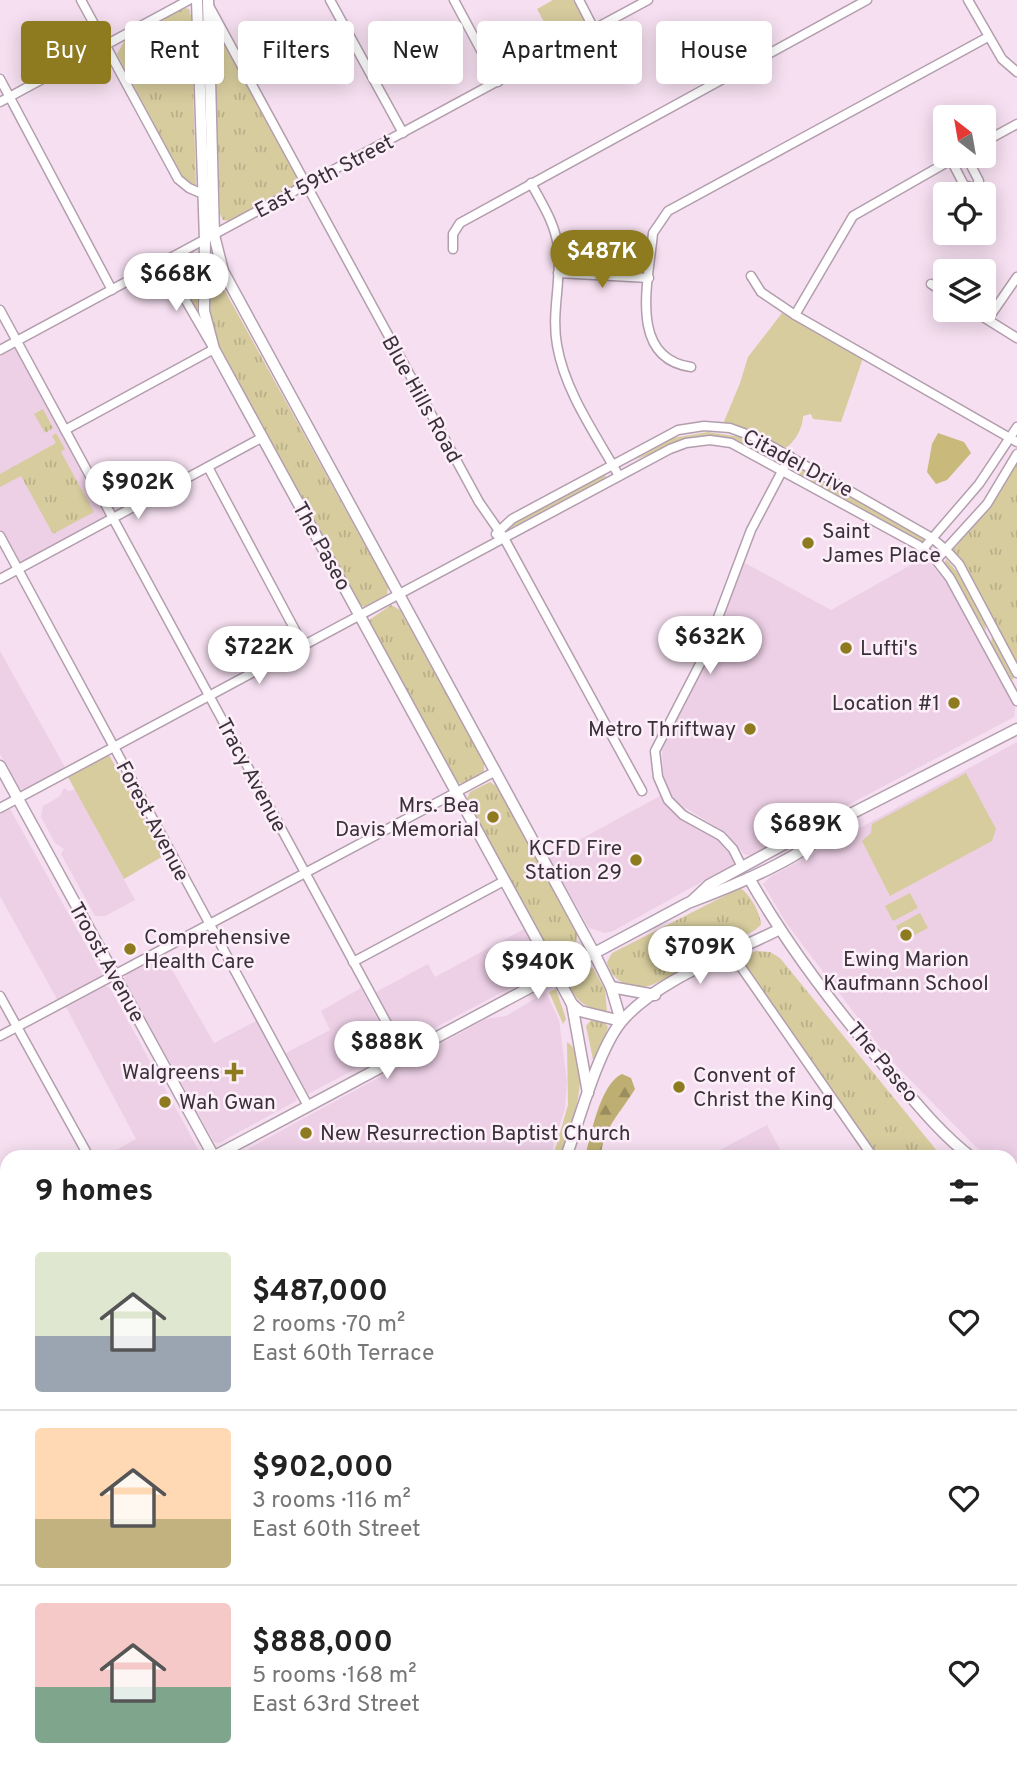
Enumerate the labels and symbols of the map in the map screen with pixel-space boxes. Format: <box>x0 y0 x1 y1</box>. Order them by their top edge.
north arrow <box>933 105 996 168</box>
street label: East 59th Street <box>251 129 399 225</box>
pin: $487K <box>553 230 651 290</box>
pin: $668K <box>127 254 225 313</box>
street label: Blue Hills Road <box>375 331 467 468</box>
street label: Citadel Drive <box>737 424 857 505</box>
pin: $902K <box>89 462 187 521</box>
street label: The Paseo <box>285 498 356 596</box>
place label: Saint James Place <box>822 519 941 570</box>
marker: Saint James Place <box>800 535 816 551</box>
pin: $632K <box>661 616 759 676</box>
pin: $722K <box>210 626 308 686</box>
place label: Lufti's <box>860 636 918 663</box>
marker: Lufti's <box>838 640 854 656</box>
place label: Location #1 <box>832 691 940 718</box>
marker: Location #1 <box>946 695 962 711</box>
street label: Tracy Avenue <box>209 714 292 837</box>
place label: Metro Thriftway <box>588 717 736 744</box>
marker: Metro Thriftway <box>742 721 758 737</box>
street label: Forest Avenue <box>109 757 195 886</box>
place label: Mrs. Bea Davis Memorial <box>335 793 479 844</box>
pin: $689K <box>757 804 855 863</box>
marker: Mrs. Bea Davis Memorial <box>485 809 501 825</box>
place label: KCFD Fire Station 29 <box>525 836 622 887</box>
marker: KCFD Fire Station 29 <box>628 852 644 868</box>
street label: Troost Avenue <box>62 898 150 1028</box>
place label: Comprehensive Health Care <box>144 925 291 976</box>
pin: $709K <box>651 926 749 986</box>
marker: Ewing Marion Kaufmann School <box>898 927 914 943</box>
marker: Comprehensive Health Care <box>122 941 138 957</box>
pin: $940K <box>489 942 587 1001</box>
place label: Ewing Marion Kaufmann School <box>823 947 989 998</box>
street label: The Paseo <box>840 1017 924 1109</box>
pin: $888K <box>338 1021 436 1081</box>
place label: Walgreens <box>122 1060 220 1087</box>
place label: Convent of Christ the King <box>693 1063 834 1114</box>
marker: Walgreens <box>226 1064 242 1080</box>
marker: Convent of Christ the King <box>671 1079 687 1095</box>
place label: Wah Gwan <box>179 1090 276 1117</box>
marker: Wah Gwan <box>157 1094 173 1110</box>
place label: New Resurrection Baptist Church <box>320 1121 631 1148</box>
marker: New Resurrection Baptist Church <box>298 1125 314 1141</box>

